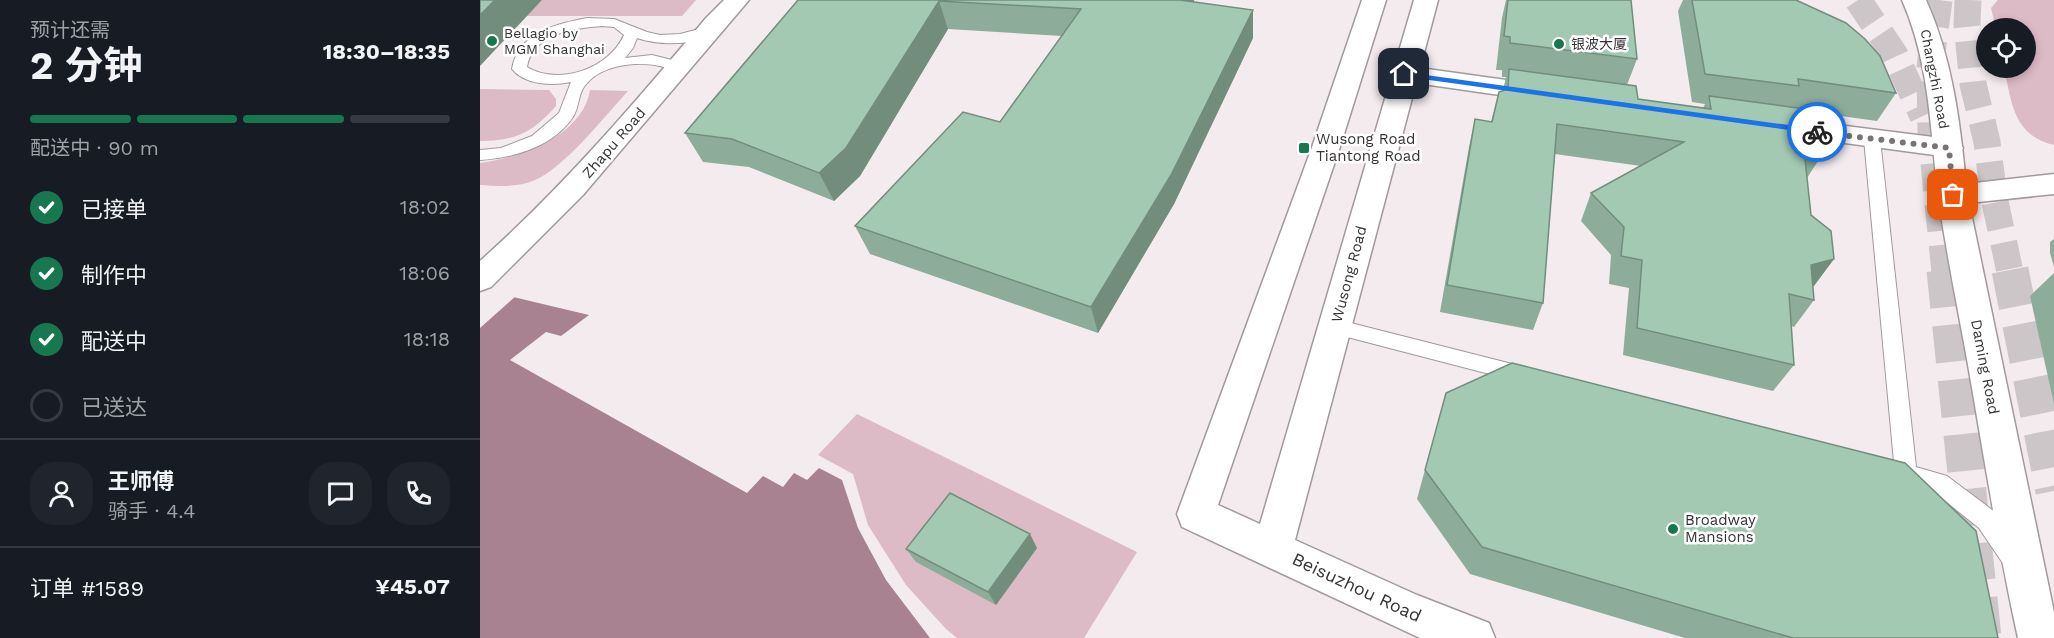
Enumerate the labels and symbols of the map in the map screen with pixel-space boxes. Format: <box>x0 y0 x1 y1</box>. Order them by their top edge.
place label: Bellagio by MGM Shanghai <box>504 25 605 57</box>
street label: Changzhi Road <box>1917 28 1953 130</box>
marker: Bellagio by MGM Shanghai <box>485 34 499 48</box>
place label: 银波大厦 <box>1571 36 1627 52</box>
marker: 银波大厦 <box>1552 37 1566 51</box>
pin <box>1378 48 1429 99</box>
courier <box>1787 102 1847 162</box>
street label: Zhapu Road <box>578 104 650 182</box>
place label: Wusong Road Tiantong Road <box>1316 130 1421 165</box>
marker: Wusong Road Tiantong Road <box>1297 141 1311 155</box>
pin <box>1927 169 1978 220</box>
street label: Wusong Road <box>1327 224 1371 324</box>
street label: Daming Road <box>1967 318 2003 416</box>
place label: Broadway Mansions <box>1685 511 1756 546</box>
marker: Broadway Mansions <box>1666 522 1680 536</box>
street label: Beisuzhou Road <box>1289 548 1425 626</box>

